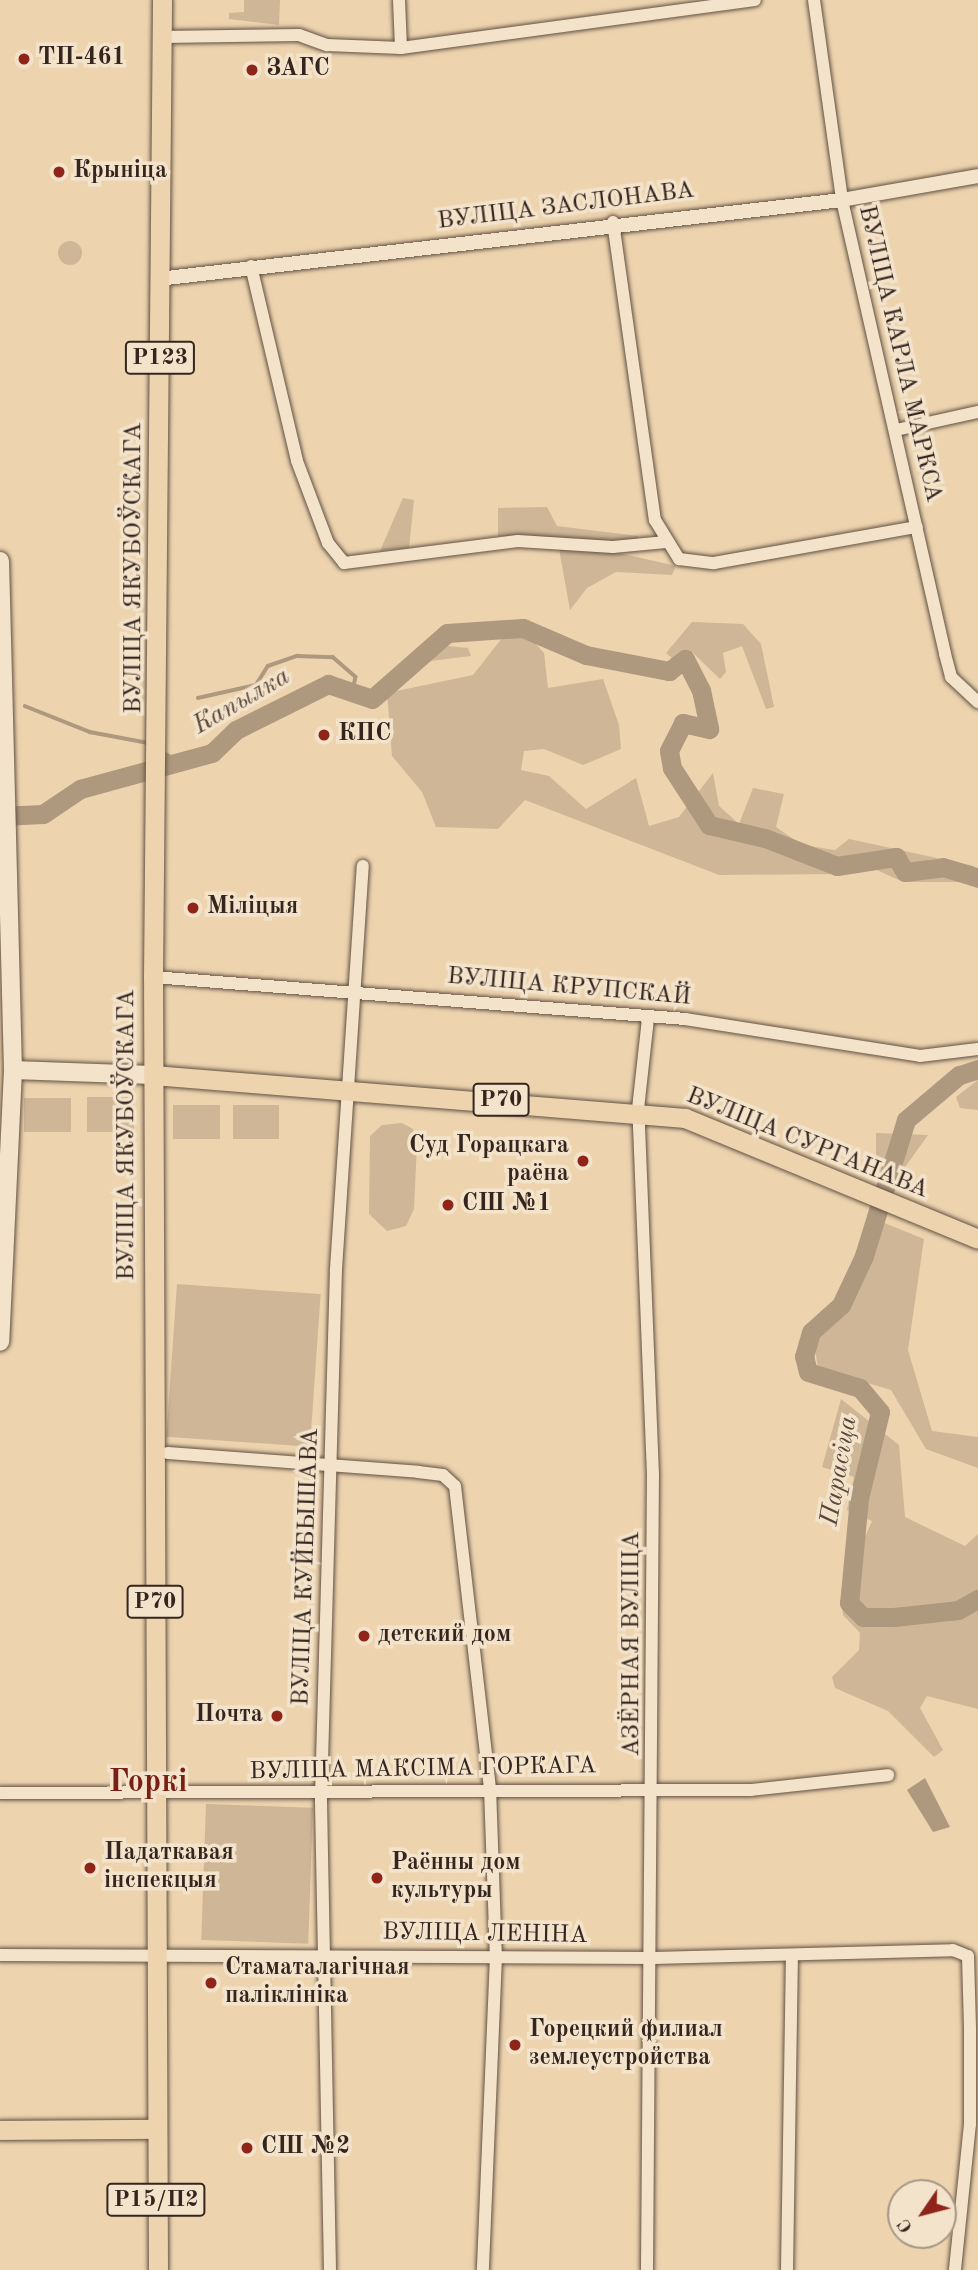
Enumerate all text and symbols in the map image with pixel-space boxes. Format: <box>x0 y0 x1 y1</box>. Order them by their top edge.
place label: ТП-461 <box>38 45 125 73</box>
marker: ТП-461 <box>16 51 32 67</box>
place label: ЗАГС <box>266 56 330 84</box>
marker: ЗАГС <box>244 62 260 78</box>
place label: Крыніца <box>73 158 167 186</box>
marker: Крыніца <box>51 164 67 180</box>
street label: ВУЛІЦА ЗАСЛОНАВА <box>436 177 696 237</box>
street label: ВУЛІЦА КАРЛА МАРКСА <box>851 203 947 505</box>
road number: Р123 <box>123 338 197 378</box>
street label: ВУЛІЦА ЯКУБОЎСКАГА <box>121 422 149 714</box>
water label: Капылка <box>188 662 296 742</box>
place label: КПС <box>338 721 391 749</box>
marker: КПС <box>316 727 332 743</box>
place label: Міліцыя <box>207 894 298 922</box>
marker: Міліцыя <box>185 900 201 916</box>
street label: ВУЛІЦА КРУПСКАЙ <box>446 963 692 1013</box>
street label: ВУЛІЦА ЯКУБОЎСКАГА <box>114 989 142 1281</box>
road number: Р70 <box>471 1080 531 1120</box>
street label: ВУЛІЦА СУРГАНАВА <box>682 1082 932 1206</box>
place label: Суд Горацкага раёна <box>409 1133 569 1189</box>
marker: Суд Горацкага раёна <box>575 1153 591 1169</box>
place label: СШ №1 <box>462 1191 551 1219</box>
marker: СШ №1 <box>440 1197 456 1213</box>
water label: Парасіца <box>815 1414 865 1528</box>
street label: ВУЛІЦА КУЙБЫШАВА <box>288 1428 326 1706</box>
street label: АЗЁРНАЯ ВУЛІЦА <box>619 1531 647 1757</box>
road number: Р70 <box>125 1582 185 1622</box>
place label: детский дом <box>378 1622 511 1650</box>
marker: детский дом <box>356 1628 372 1644</box>
place label: Почта <box>195 1702 263 1730</box>
marker: Почта <box>269 1708 285 1724</box>
street label: ВУЛІЦА МАКСІМА ГОРКАГА <box>249 1753 597 1787</box>
district label: Горкі <box>108 1764 188 1802</box>
place label: Падаткавая інспекцыя <box>104 1840 234 1896</box>
place label: Раённы дом культуры <box>391 1850 521 1906</box>
marker: Падаткавая інспекцыя <box>82 1860 98 1876</box>
marker: Раённы дом культуры <box>369 1870 385 1886</box>
street label: ВУЛІЦА ЛЕНІНА <box>382 1919 588 1951</box>
place label: Стаматалагічная паліклініка <box>225 1955 410 2011</box>
marker: Стаматалагічная паліклініка <box>203 1975 219 1991</box>
place label: Горецкий филиал землеустройства <box>529 2017 723 2073</box>
marker: Горецкий филиал землеустройства <box>507 2037 523 2053</box>
place label: СШ №2 <box>261 2134 350 2162</box>
marker: СШ №2 <box>239 2140 255 2156</box>
north arrow <box>887 2179 957 2249</box>
road number: Р15/П2 <box>105 2180 207 2220</box>
text: С <box>895 2215 917 2236</box>

